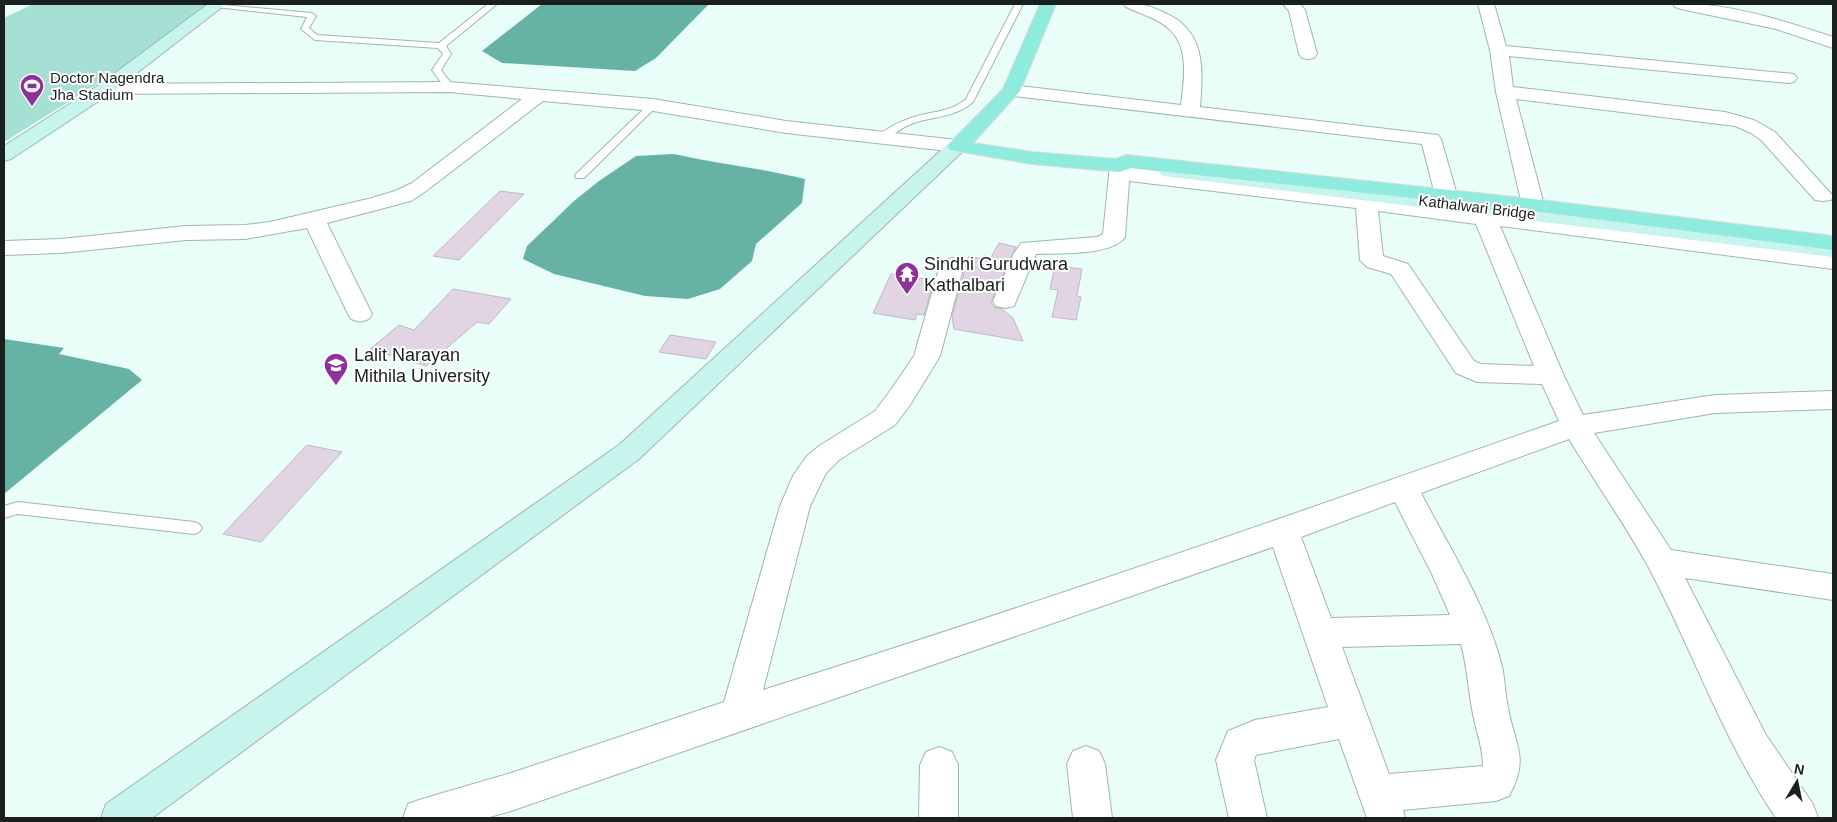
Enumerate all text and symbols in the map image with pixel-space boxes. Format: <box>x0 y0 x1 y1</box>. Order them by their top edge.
place label: Doctor Nagendra Jha Stadium <box>50 69 165 103</box>
sports icon: Doctor Nagendra Jha Stadium <box>19 73 45 107</box>
street label: Kathalwari Bridge <box>1418 191 1536 223</box>
place label: Sindhi Gurudwara Kathalbari <box>924 254 1069 295</box>
temple icon: Sindhi Gurudwara Kathalbari <box>894 261 920 295</box>
place label: Lalit Narayan Mithila University <box>354 345 490 386</box>
school or university icon: Lalit Narayan Mithila University <box>323 352 349 386</box>
north arrow <box>1772 757 1822 807</box>
text: N <box>1793 760 1806 778</box>

